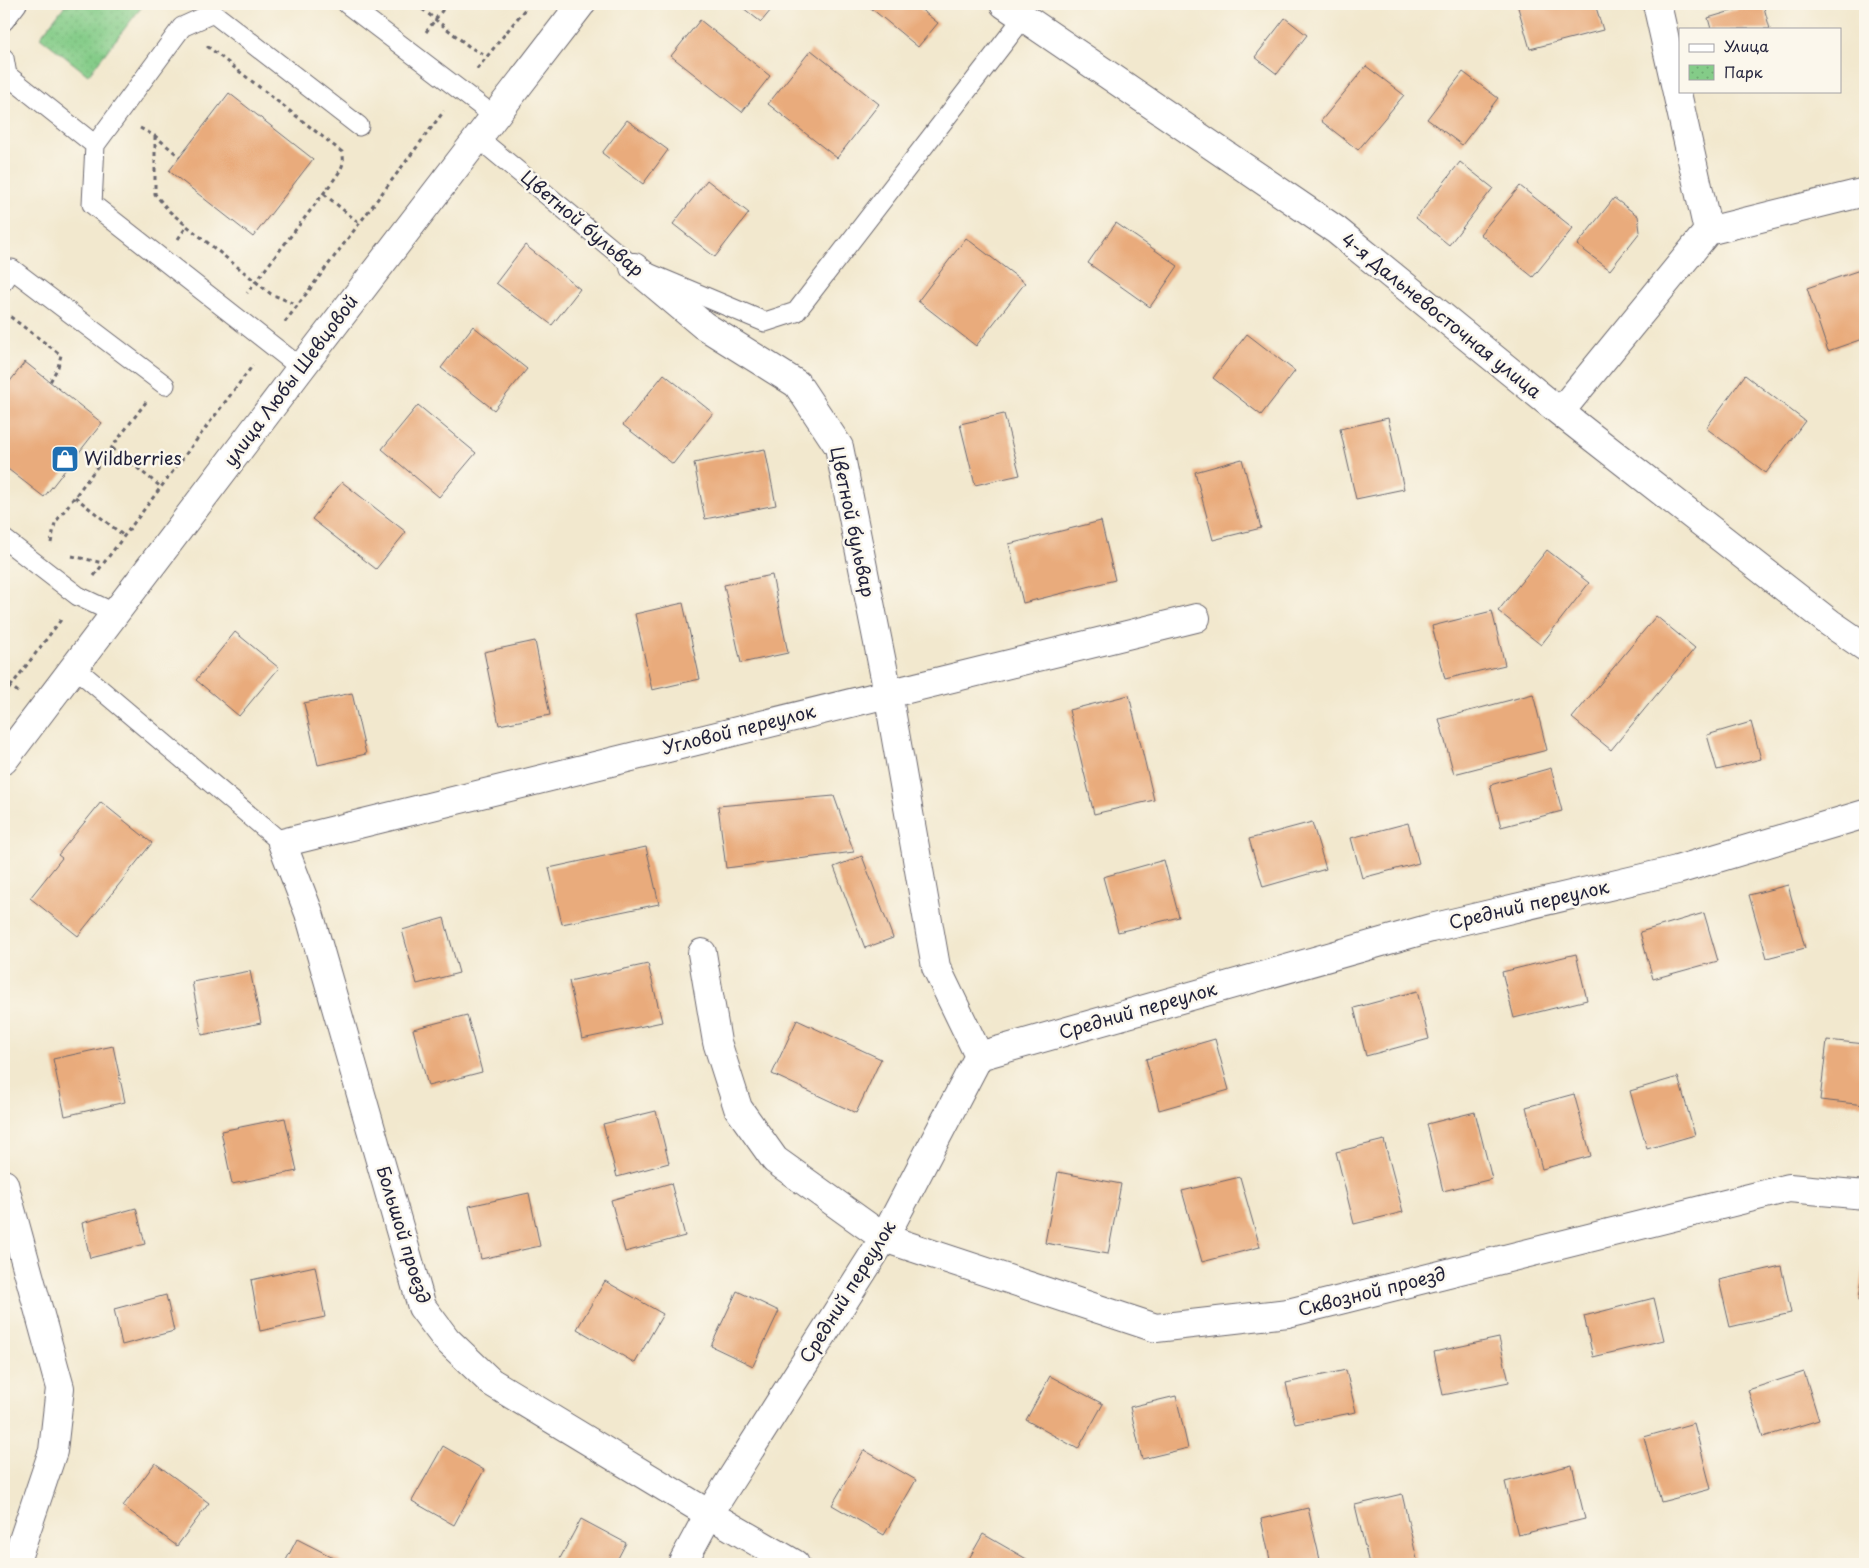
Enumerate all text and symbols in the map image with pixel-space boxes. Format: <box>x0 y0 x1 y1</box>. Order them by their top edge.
legend <box>1679 28 1842 92</box>
text: Улица <box>1724 34 1769 57</box>
text: Парк <box>1724 60 1763 83</box>
street label: Цветной бульвар <box>516 163 650 282</box>
street label: 4-я Дальневосточная улица <box>1336 226 1548 404</box>
street label: улица Любы Шевцовой <box>216 289 363 472</box>
shop icon: Wildberries <box>50 444 80 474</box>
place label: Wildberries <box>84 444 182 471</box>
street label: Цветной бульвар <box>824 444 883 599</box>
street label: Угловой переулок <box>659 696 818 761</box>
street label: Средний переулок <box>1446 872 1612 935</box>
street label: Средний переулок <box>1055 974 1220 1045</box>
street label: Большой проезд <box>371 1162 438 1307</box>
street label: Средний переулок <box>792 1215 902 1368</box>
street label: Сквозной проезд <box>1295 1259 1448 1322</box>

